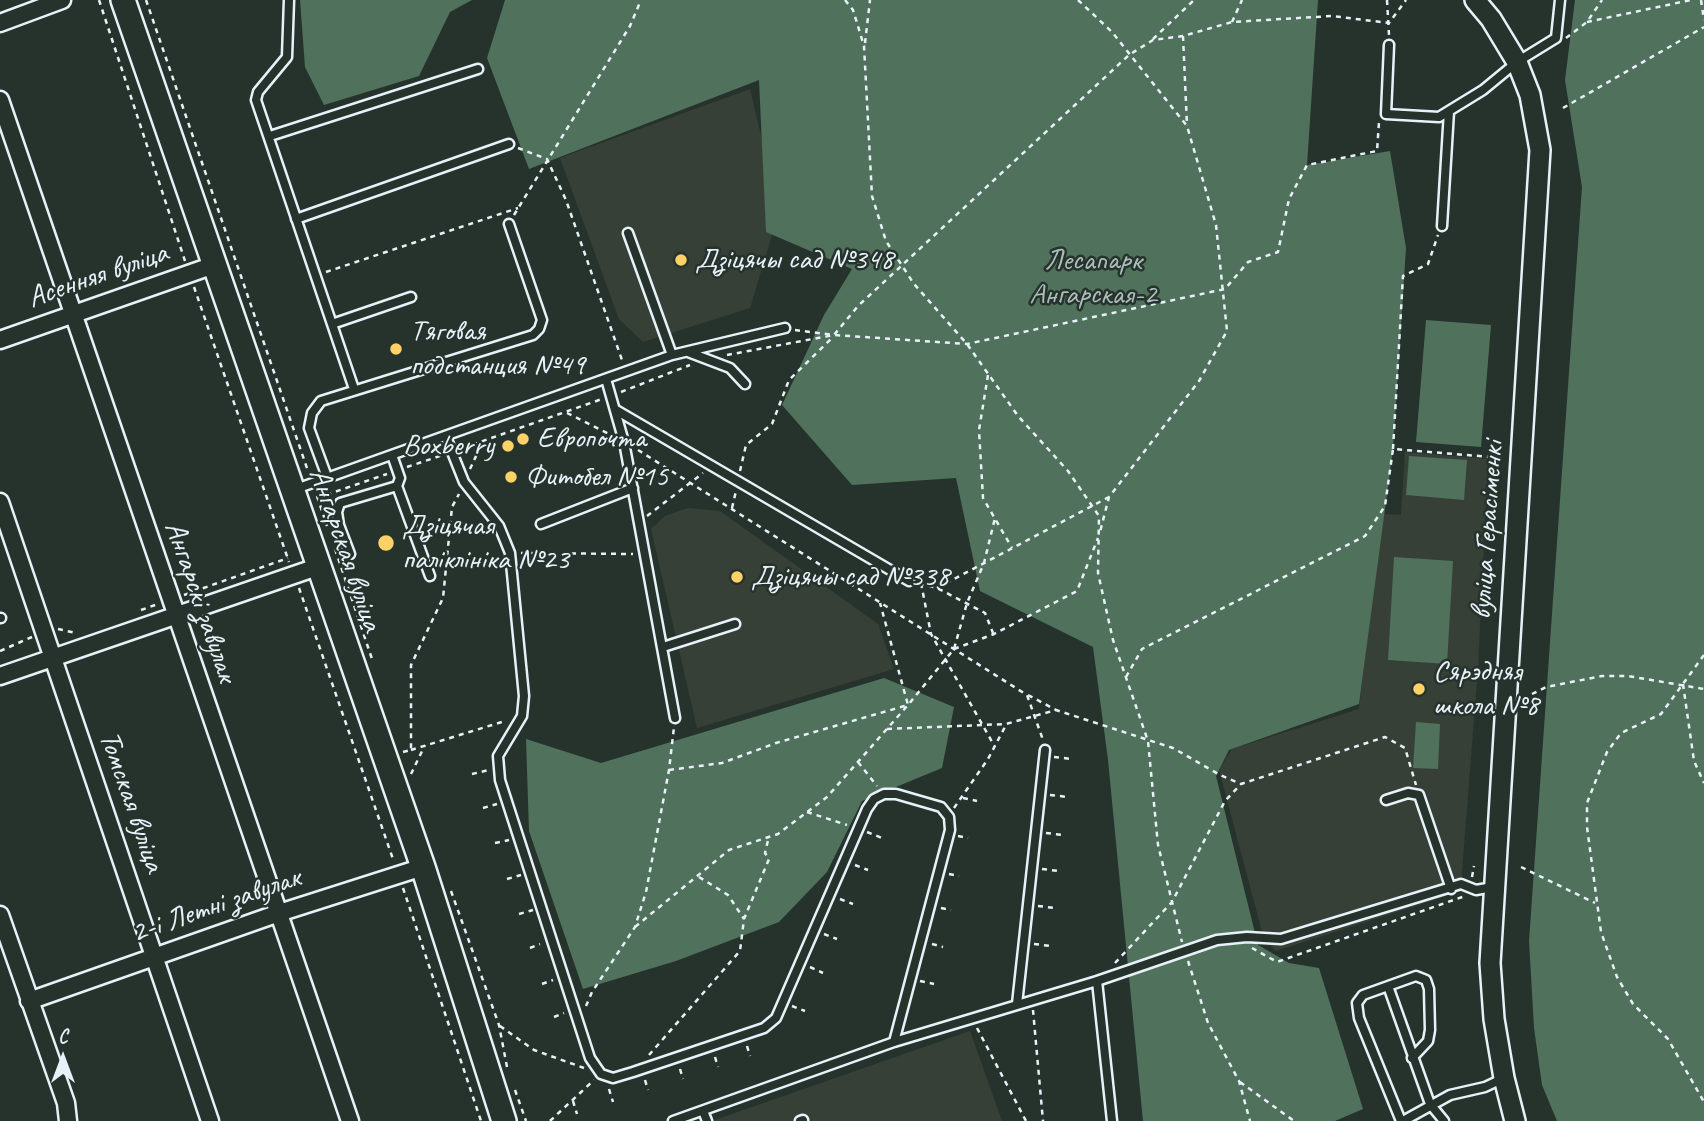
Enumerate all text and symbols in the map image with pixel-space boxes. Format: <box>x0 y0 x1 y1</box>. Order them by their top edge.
street label: Асенняя вуліца <box>23 235 173 317</box>
place label: Дзіцячы сад №348 <box>695 242 893 278</box>
park label: Лесапарк Ангарская-2 <box>1029 243 1157 314</box>
marker: Дзіцячы сад №348 <box>673 252 689 268</box>
place label: Тяговая подстанция №49 <box>410 314 585 384</box>
marker: Тяговая подстанция №49 <box>388 341 404 357</box>
place label: Европочта <box>537 421 646 457</box>
place label: Boxberry <box>403 428 494 464</box>
marker: Европочта <box>515 431 531 447</box>
marker: Boxberry <box>500 438 516 454</box>
street label: вуліца Герасіменкі <box>1464 439 1512 621</box>
place label: Фитобел №15 <box>525 459 668 495</box>
street label: Ангарская вуліца <box>300 464 390 636</box>
marker: Фитобел №15 <box>503 469 519 485</box>
place label: Дзіцячая паліклініка №23 <box>402 508 569 578</box>
street label: Ангарскі завулак <box>156 517 244 687</box>
marker: Дзіцячая паліклініка №23 <box>376 533 396 553</box>
place label: Дзіцячы сад №338 <box>751 559 949 595</box>
marker: Дзіцячы сад №338 <box>729 569 745 585</box>
place label: Сярэдняя школа №8 <box>1433 654 1539 724</box>
marker: Сярэдняя школа №8 <box>1411 681 1427 697</box>
street label: Томская вуліца <box>90 727 172 877</box>
street label: 2-і Летні завулак <box>127 860 305 952</box>
north arrow <box>28 1023 98 1093</box>
text: С <box>58 1025 68 1049</box>

